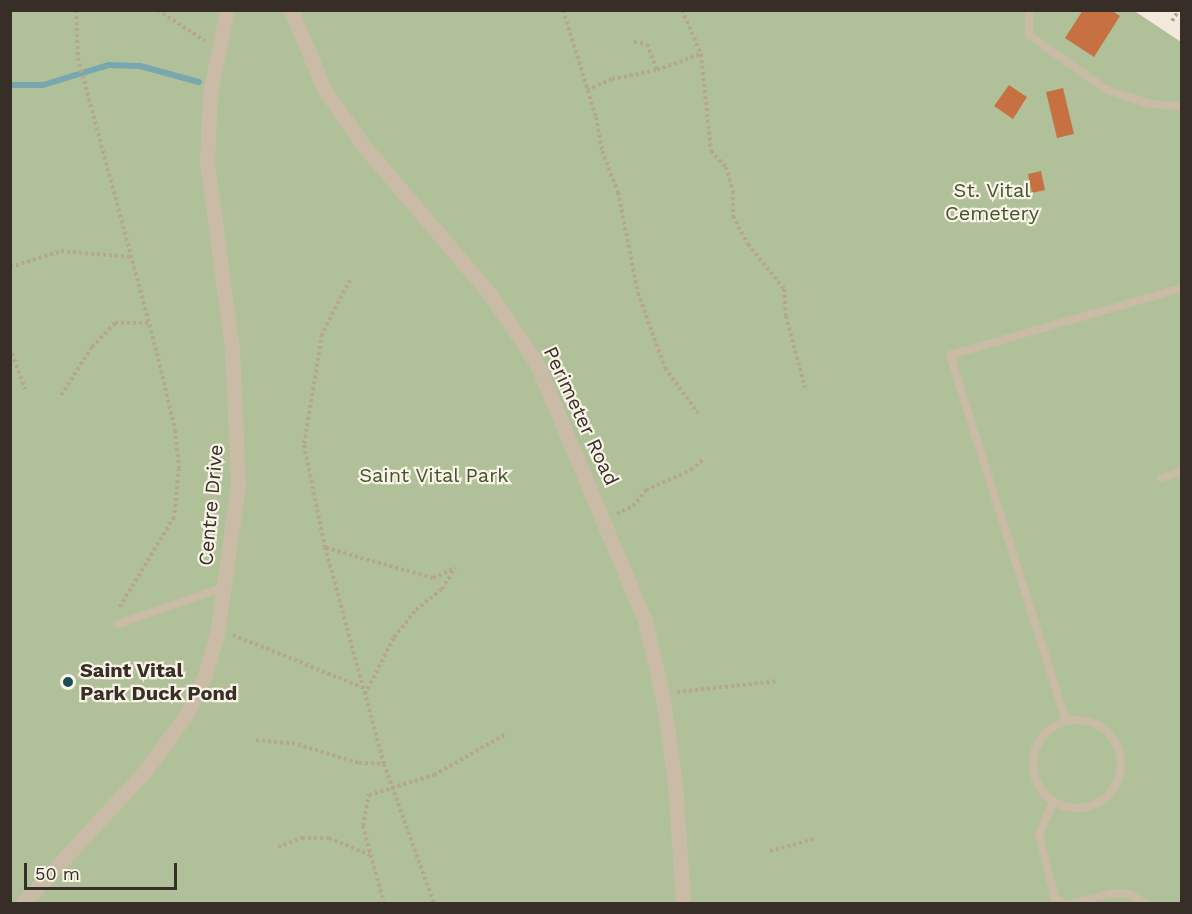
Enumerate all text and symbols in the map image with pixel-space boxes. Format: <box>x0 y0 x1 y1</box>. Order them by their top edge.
park label: St. Vital Cemetery <box>945 179 1039 226</box>
street label: Perimeter Road <box>538 342 624 490</box>
street label: Centre Drive <box>194 443 228 567</box>
park label: Saint Vital Park <box>359 463 509 487</box>
place label: Saint Vital Park Duck Pond <box>80 658 238 705</box>
marker: Saint Vital Park Duck Pond <box>61 675 75 689</box>
scale bar <box>27 851 180 889</box>
text: 50 m <box>35 863 80 884</box>

